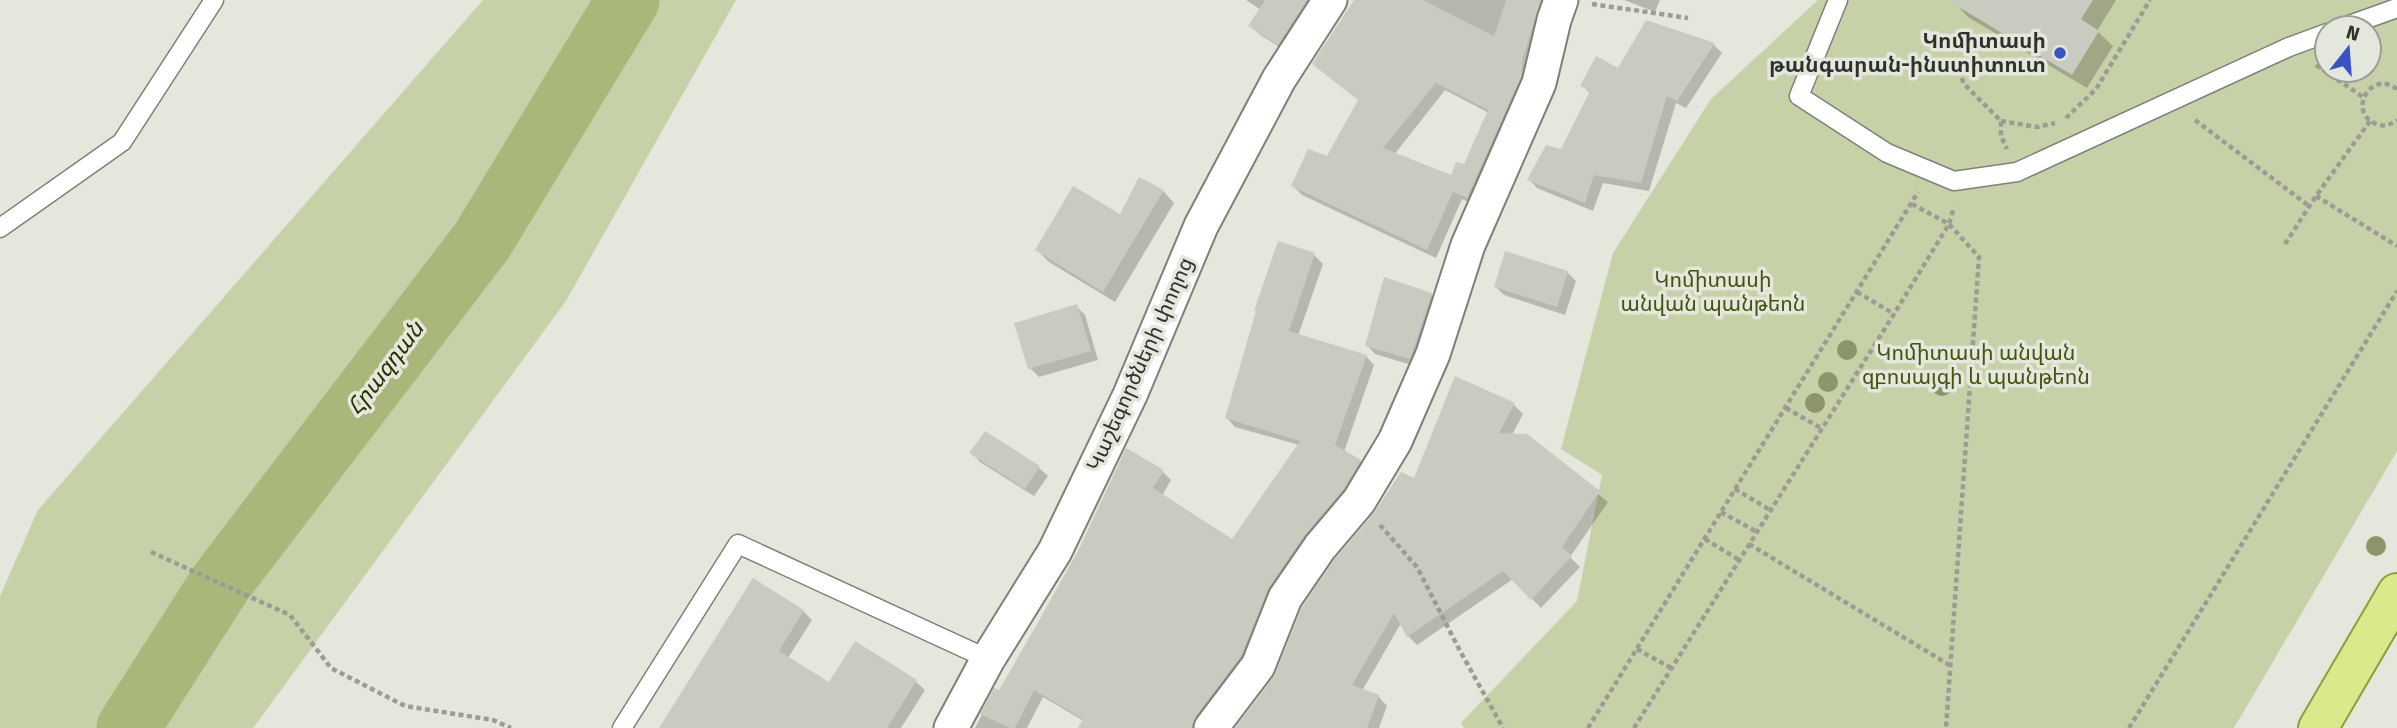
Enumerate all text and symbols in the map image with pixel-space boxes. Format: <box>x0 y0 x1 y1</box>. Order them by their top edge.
north arrow <box>2313 14 2383 84</box>
text: N <box>2343 20 2362 46</box>
place label: Կոմիտասի թանգարան-ինստիտուտ <box>1769 28 2046 78</box>
marker: Կոմիտասի թանգարան-ինստիտուտ <box>2052 45 2068 61</box>
street label: Կաշեգործների փողոց <box>1081 253 1199 475</box>
park label: Կոմիտասի անվան պանթեոն <box>1621 267 1805 317</box>
water label: Հրազդան <box>341 315 430 420</box>
park label: Կոմիտասի անվան զբոսայգի և պանթեոն <box>1862 340 2090 390</box>

